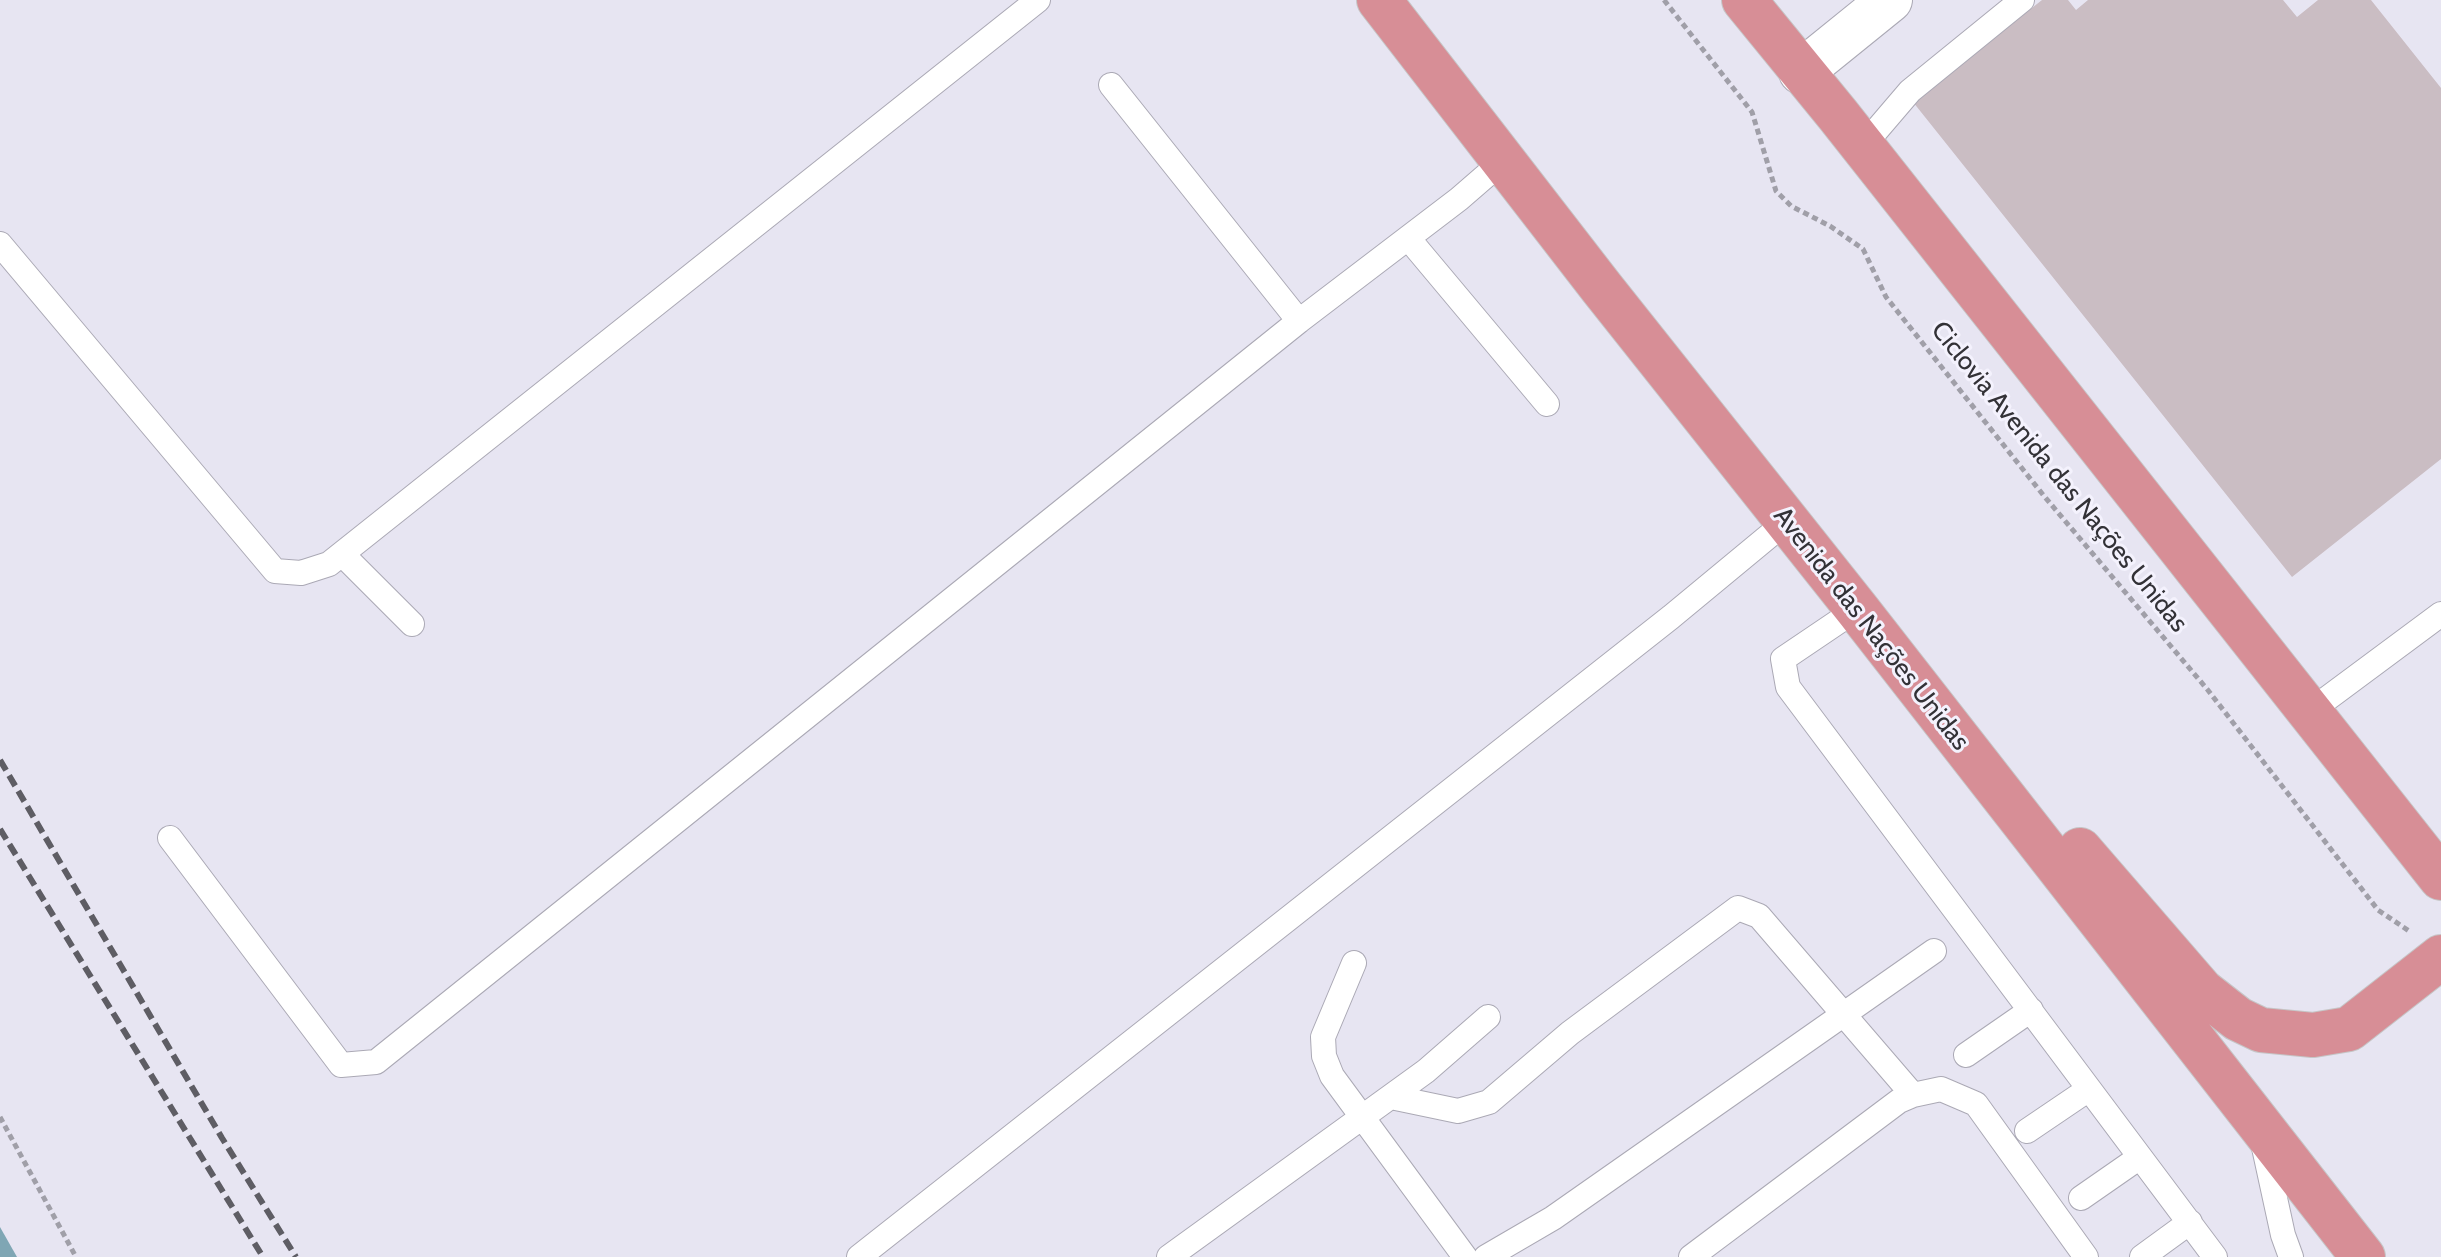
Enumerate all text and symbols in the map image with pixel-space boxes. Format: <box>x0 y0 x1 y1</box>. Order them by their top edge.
street label: Ciclovia Avenida das Nações Unidas <box>1924 315 2194 639</box>
street label: Avenida das Nações Unidas <box>1766 501 1976 757</box>

